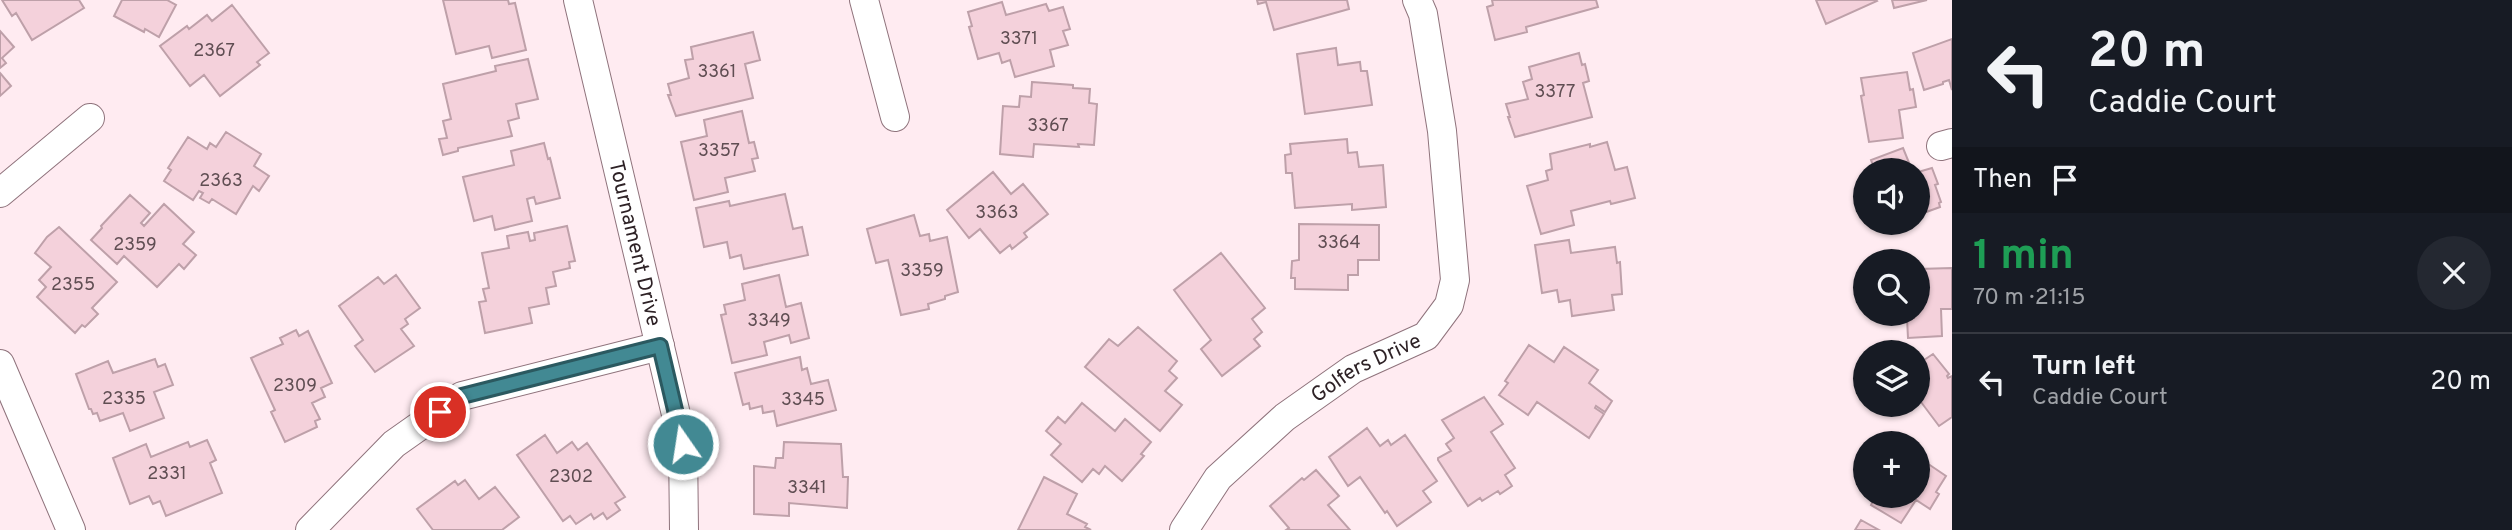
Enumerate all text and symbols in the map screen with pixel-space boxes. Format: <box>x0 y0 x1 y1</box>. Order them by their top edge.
text: 20 m <box>2088 23 2205 85</box>
house number: 3371 <box>1000 28 1038 51</box>
icon: left <box>1973 28 2064 119</box>
house number: 2367 <box>193 40 235 63</box>
house number: 3361 <box>697 61 737 84</box>
house number: 3377 <box>1535 81 1575 104</box>
text: Caddie Court <box>2088 84 2277 124</box>
house number: 3367 <box>1027 115 1069 138</box>
house number: 3357 <box>698 140 740 163</box>
street label: Tournament Drive <box>601 158 667 329</box>
map controls <box>1853 158 1930 508</box>
button: sound <box>1853 158 1930 235</box>
icon: arrive <box>2046 161 2084 199</box>
text: Then <box>1973 164 2032 197</box>
house number: 2363 <box>199 170 243 193</box>
house number: 3363 <box>975 202 1019 225</box>
text: 1 min <box>1973 231 2074 284</box>
house number: 3364 <box>1317 232 1361 255</box>
house number: 2359 <box>113 234 157 257</box>
button: close <box>2417 236 2491 310</box>
button: search <box>1853 249 1930 326</box>
house number: 3359 <box>900 260 944 283</box>
house number: 2355 <box>51 274 95 297</box>
text: 70 m · 21:15 <box>1973 284 2085 313</box>
house number: 3349 <box>747 310 791 333</box>
street label: Golfers Drive <box>1306 328 1426 410</box>
button: layers <box>1853 340 1930 417</box>
text: Turn left <box>2032 351 2136 384</box>
icon: left <box>1973 363 2011 401</box>
text: 20 m <box>2430 366 2491 399</box>
house number: 2309 <box>273 375 317 398</box>
pin <box>410 382 470 442</box>
text: Caddie Court <box>2032 384 2168 413</box>
house number: 2335 <box>102 388 146 411</box>
house number: 3345 <box>781 389 825 412</box>
icon: arrive <box>421 393 459 431</box>
position arrow <box>646 407 720 481</box>
button: + <box>1853 431 1930 508</box>
house number: 2331 <box>147 463 187 486</box>
house number: 2302 <box>549 466 593 489</box>
house number: 3341 <box>787 477 827 500</box>

